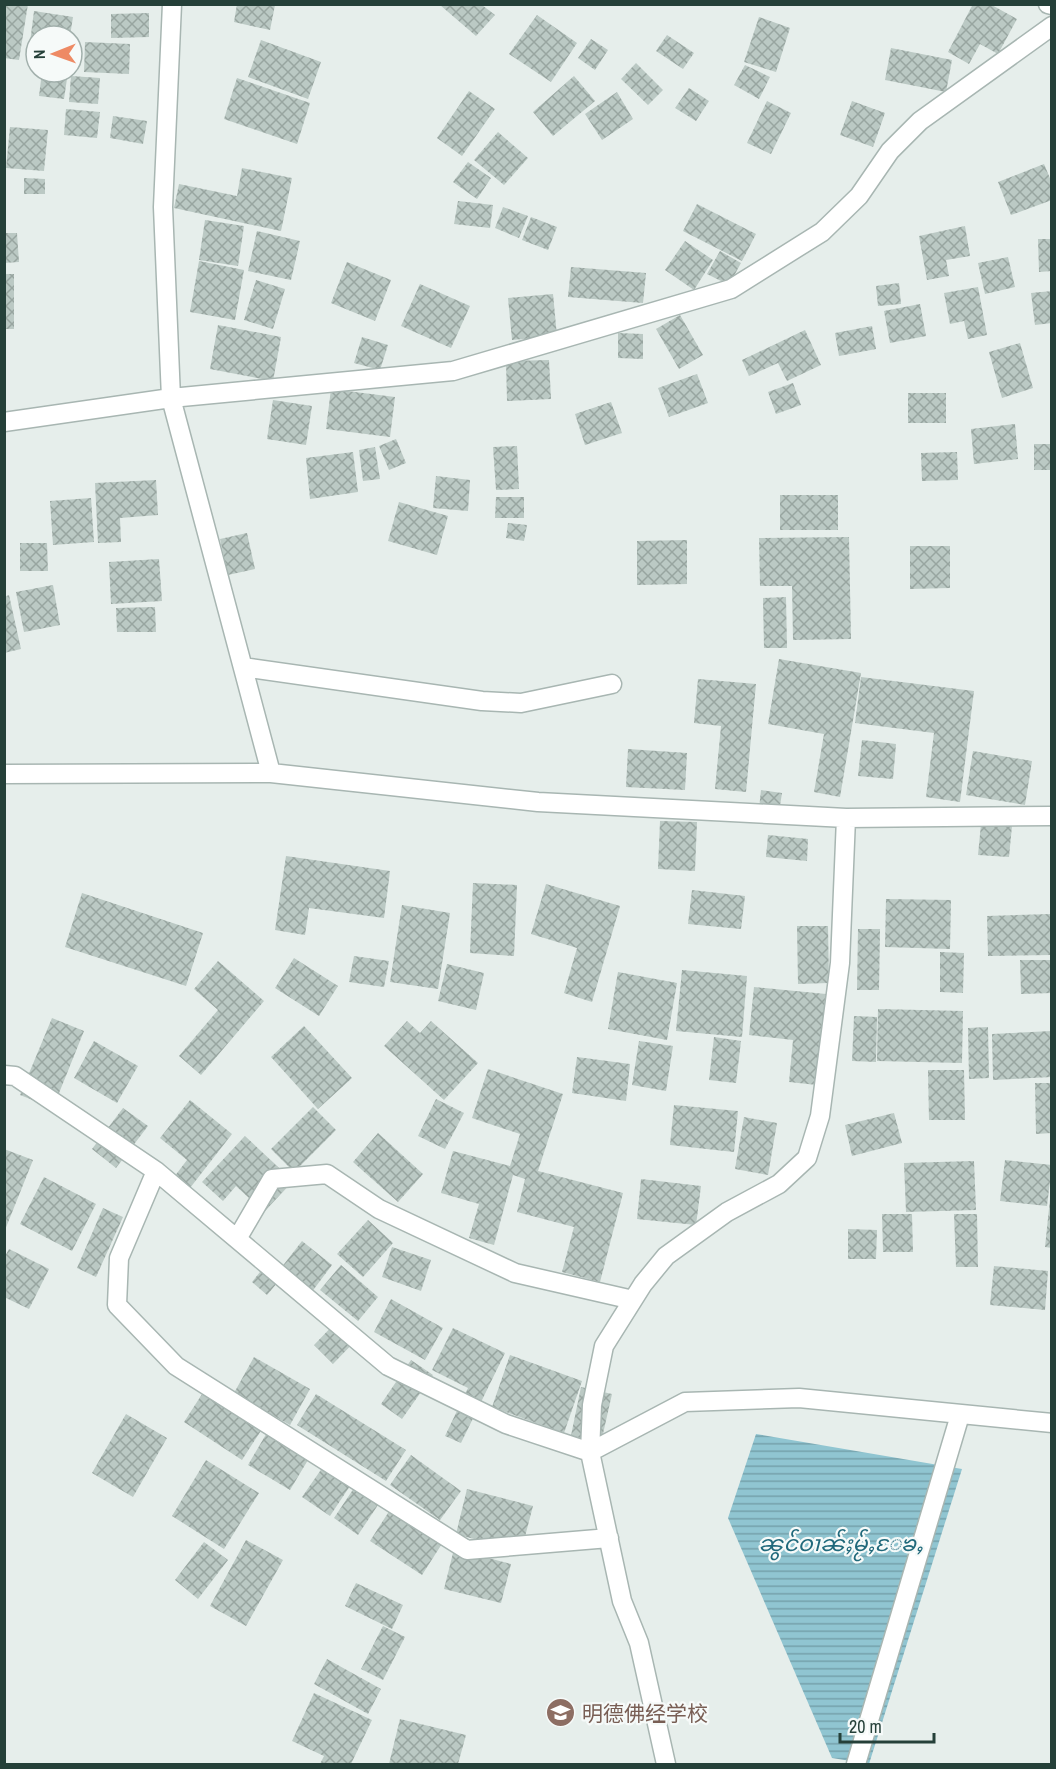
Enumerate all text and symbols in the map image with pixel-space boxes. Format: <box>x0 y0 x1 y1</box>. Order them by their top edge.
north arrow <box>24 24 84 84</box>
text: N <box>28 49 50 59</box>
water label: ၼွင်ဝၢၼ်ႈမႂ်ႇႄၶႇ <box>759 1528 924 1562</box>
school or university icon: 明德佛经学校 <box>545 1697 577 1729</box>
place label: 明德佛经学校 <box>582 1699 708 1728</box>
scale bar <box>840 1706 934 1744</box>
text: 20 m <box>849 1714 882 1739</box>

